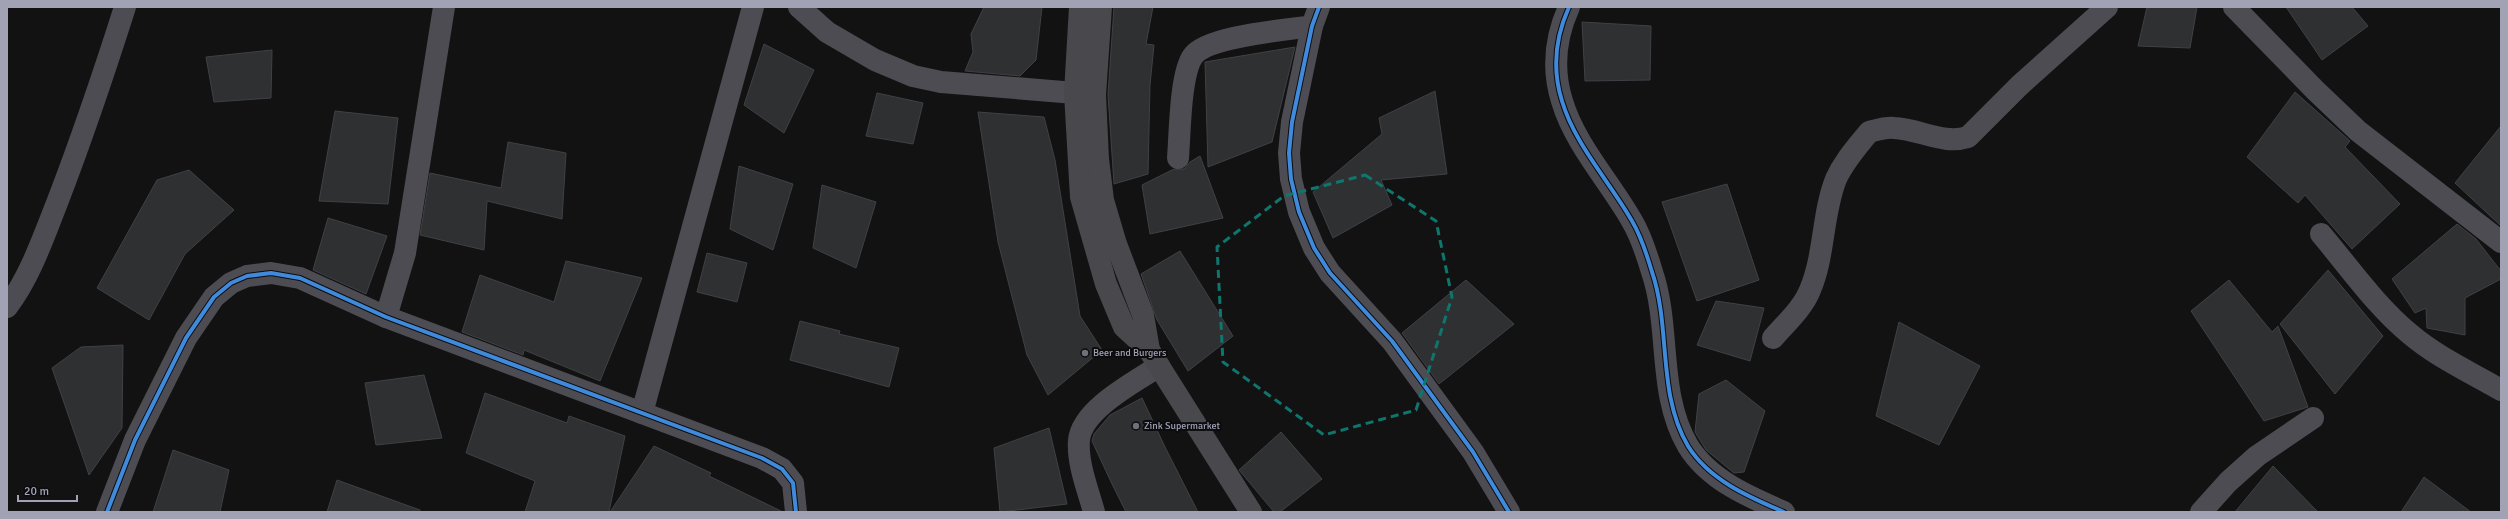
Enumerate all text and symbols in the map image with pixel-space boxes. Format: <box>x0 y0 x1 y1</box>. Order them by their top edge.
place label: Beer and Burgers <box>1093 347 1167 359</box>
marker: Beer and Burgers <box>1080 348 1090 358</box>
place label: Zink Supermarket <box>1144 420 1221 432</box>
marker: Zink Supermarket <box>1131 421 1141 431</box>
scale bar <box>18 477 77 503</box>
text: 20 m <box>24 484 49 499</box>

